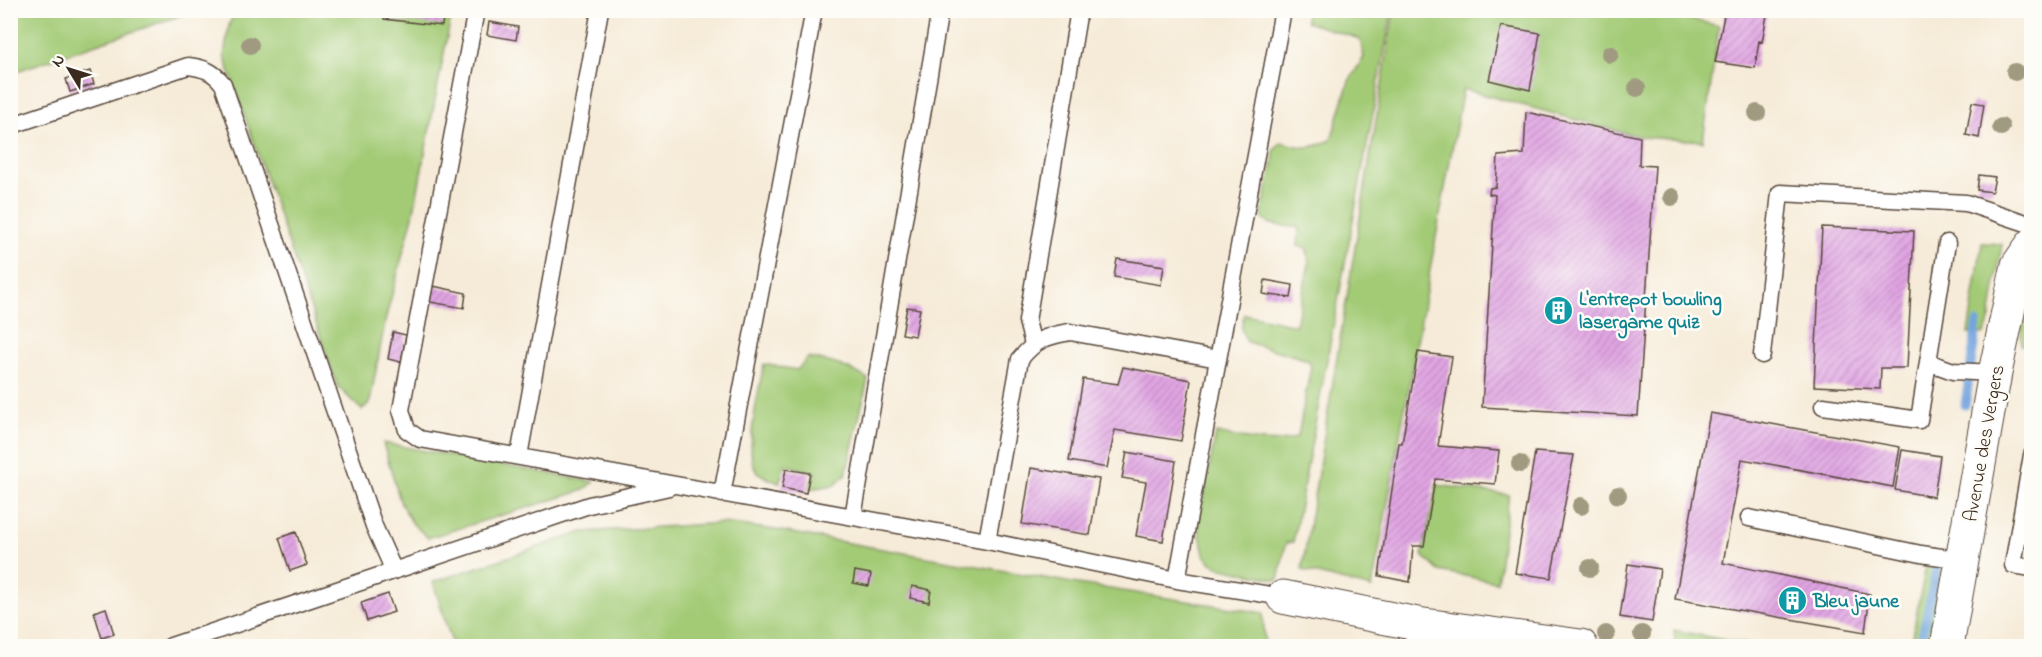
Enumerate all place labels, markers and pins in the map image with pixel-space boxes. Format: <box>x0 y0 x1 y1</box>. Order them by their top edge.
place label: L'entrepot bowling lasergame quiz <box>1579 286 1722 339</box>
building icon: L'entrepot bowling lasergame quiz <box>1542 294 1574 326</box>
building icon: Bleu jaune <box>1776 584 1808 616</box>
place label: Bleu jaune <box>1812 588 1900 617</box>

